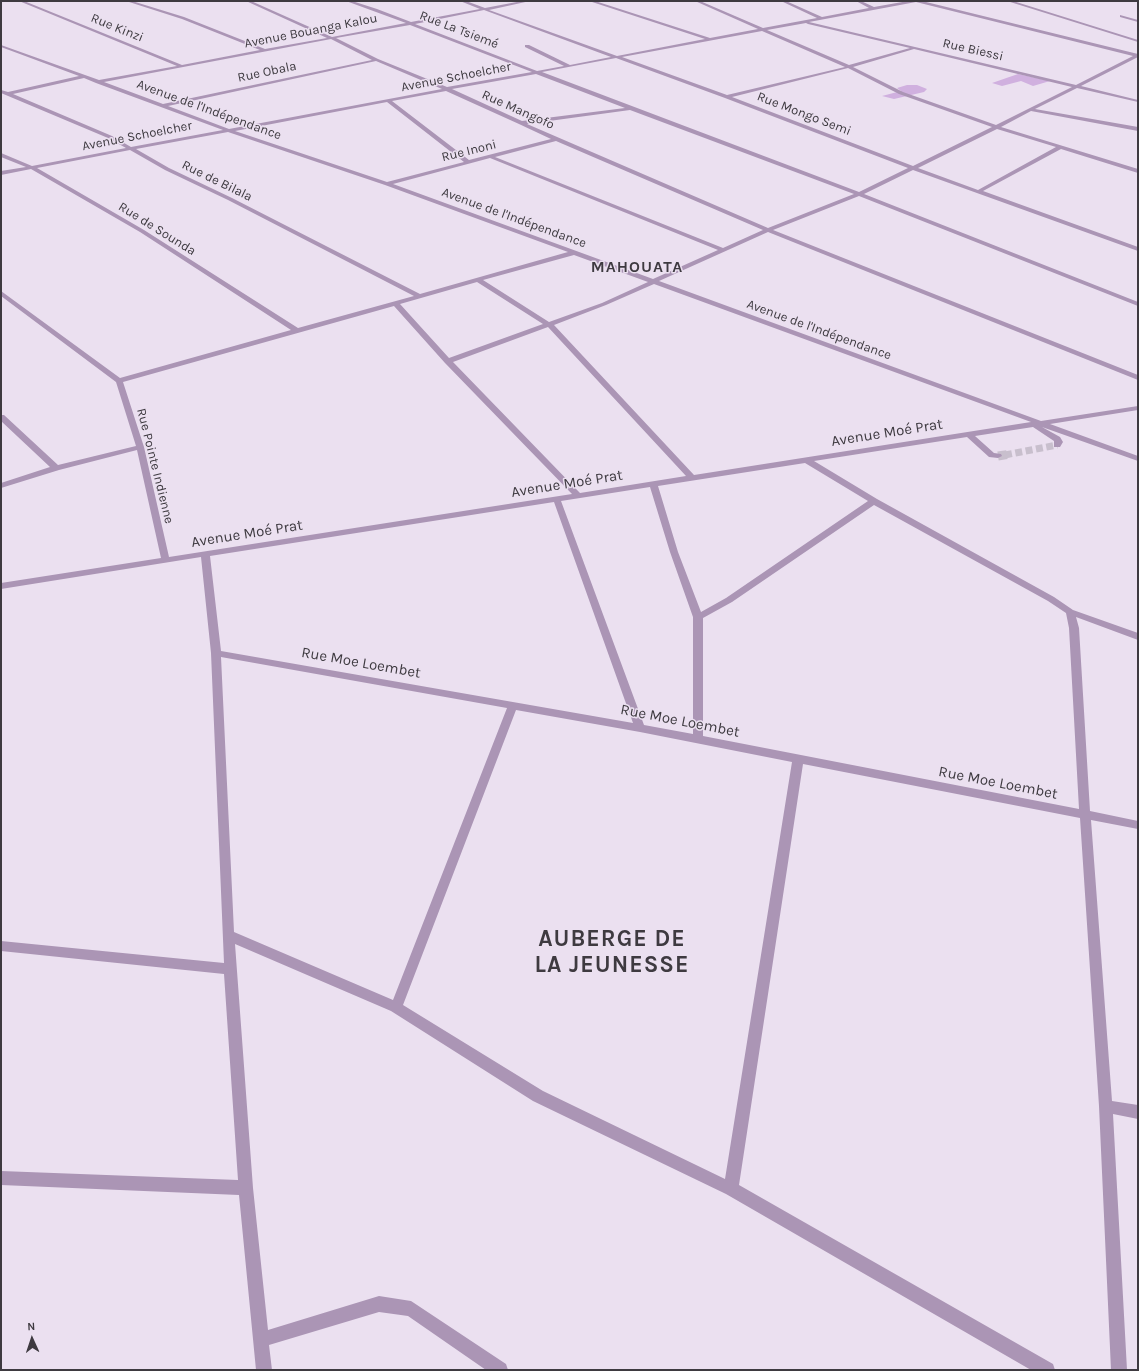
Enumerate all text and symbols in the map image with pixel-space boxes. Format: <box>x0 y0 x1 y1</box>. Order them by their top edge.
street label: Rue La Tsiemé <box>417 8 501 52</box>
street label: Rue Kinzi <box>88 10 146 46</box>
street label: Avenue Bouanga Kalou <box>243 10 379 52</box>
street label: Rue Biessi <box>941 35 1005 65</box>
street label: Rue Obala <box>236 58 298 86</box>
street label: Avenue Schoelcher <box>400 59 512 95</box>
street label: Avenue de l'Indépendance <box>135 77 283 143</box>
street label: Rue Mangofo <box>479 87 557 133</box>
street label: Rue Mongo Semi <box>755 89 853 139</box>
street label: Avenue Schoelcher <box>81 118 193 154</box>
street label: Rue Inoni <box>440 137 498 165</box>
street label: Rue de Bilala <box>179 157 255 205</box>
street label: Avenue de l'Indépendance <box>440 185 588 251</box>
street label: Rue de Sounda <box>115 199 199 259</box>
district label: MAHOUATA <box>591 257 683 277</box>
street label: Avenue de l'Indépendance <box>745 297 893 363</box>
street label: Rue Pointe Indienne <box>133 407 177 525</box>
street label: Avenue Moé Prat <box>830 415 944 451</box>
street label: Avenue Moé Prat <box>510 466 624 502</box>
street label: Avenue Moé Prat <box>190 516 304 552</box>
street label: Rue Moe Loembet <box>300 644 422 682</box>
street label: Rue Moe Loembet <box>619 701 741 741</box>
street label: Rue Moe Loembet <box>937 763 1059 803</box>
district label: AUBERGE DE LA JEUNESSE <box>535 925 689 979</box>
north arrow <box>12 1319 52 1359</box>
text: N <box>27 1320 36 1333</box>

